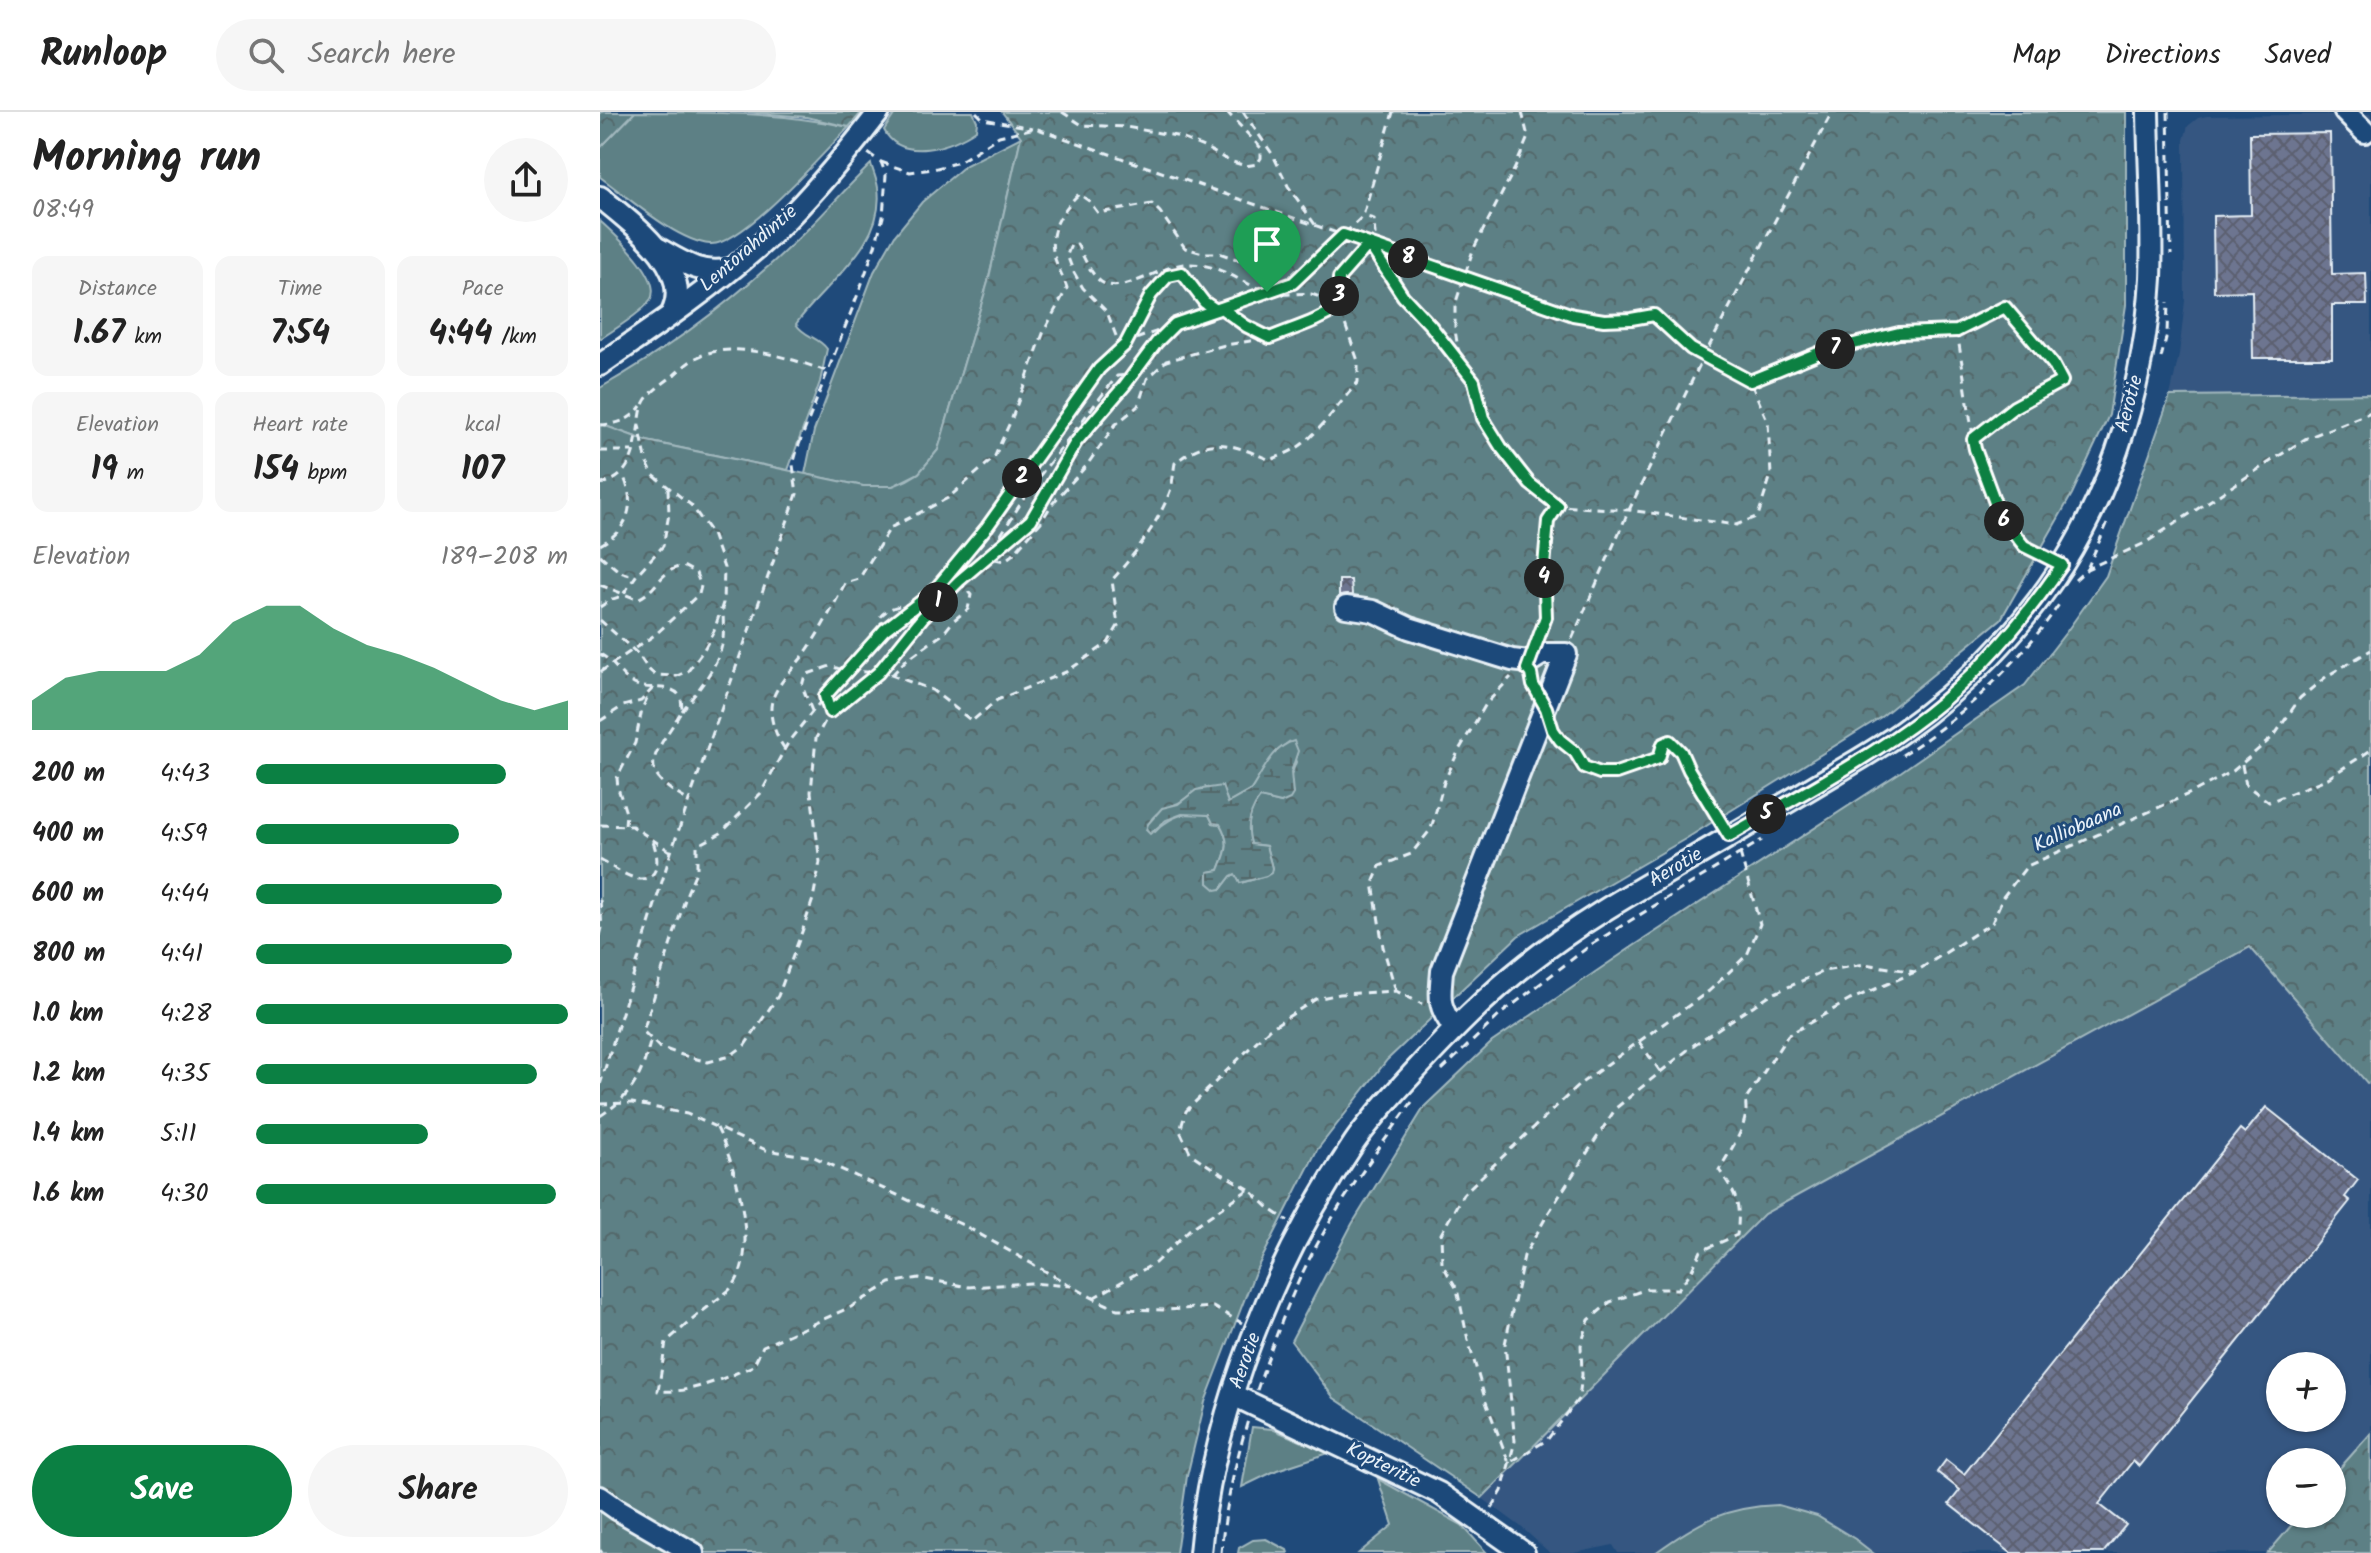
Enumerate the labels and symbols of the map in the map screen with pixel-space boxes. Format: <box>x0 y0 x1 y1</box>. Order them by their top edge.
street label: Lentorahdintie <box>693 197 805 301</box>
pin <box>1233 210 1301 292</box>
pin: 8 <box>1388 238 1428 278</box>
pin: 3 <box>1319 276 1359 316</box>
pin: 7 <box>1815 329 1855 369</box>
street label: Aerotie <box>2107 372 2153 436</box>
pin: 2 <box>1002 458 1042 498</box>
pin: 6 <box>1984 501 2024 541</box>
pin: 4 <box>1524 558 1564 598</box>
pin: 1 <box>918 582 958 622</box>
pin: 5 <box>1746 794 1786 834</box>
street label: Kalliobaana <box>2028 794 2128 862</box>
street label: Aerotie <box>1643 839 1709 897</box>
street label: Aerotie <box>1221 1328 1271 1394</box>
street label: Kopteritie <box>1340 1434 1426 1498</box>

